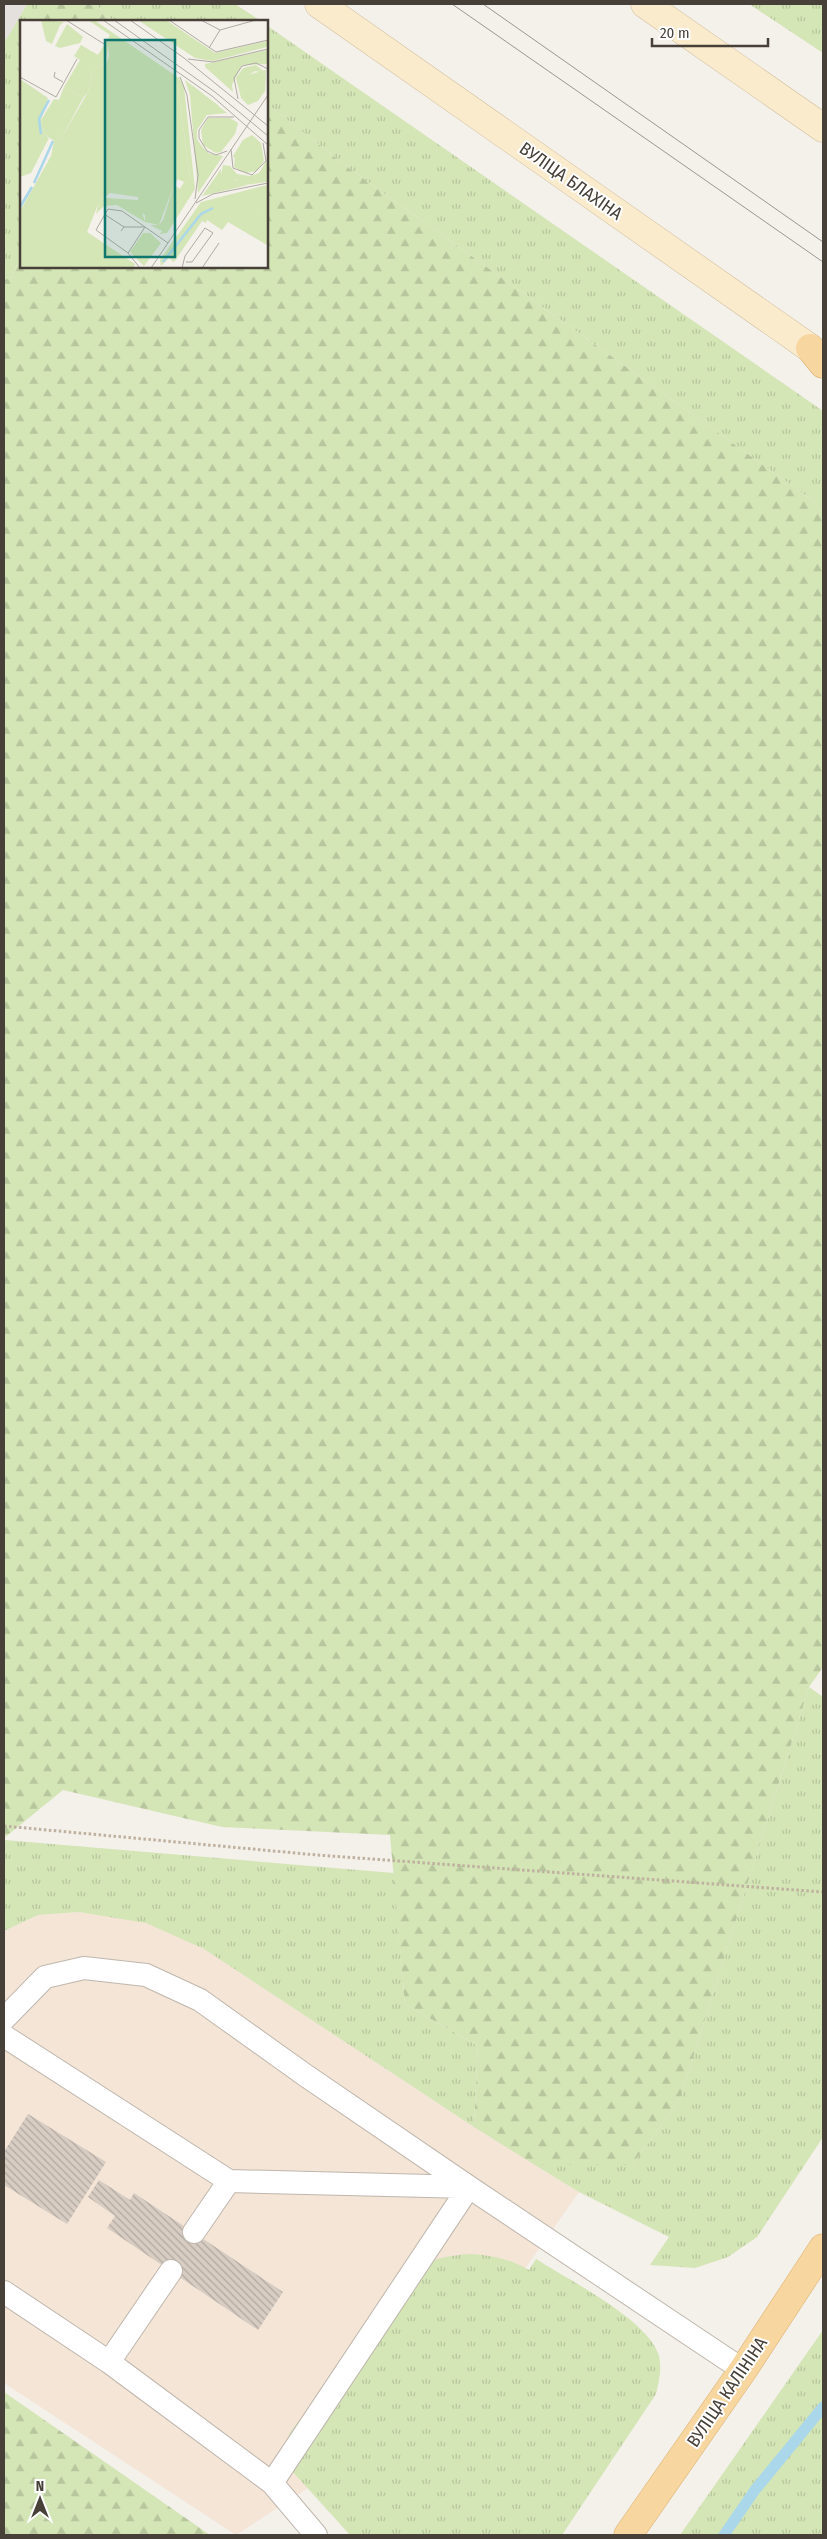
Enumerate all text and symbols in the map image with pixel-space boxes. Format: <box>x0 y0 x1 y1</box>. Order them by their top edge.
scale bar <box>652 15 768 47</box>
inset map <box>20 20 268 268</box>
text: 20 m <box>660 24 690 42</box>
street label: ВУЛІЦА БЛАХІНА <box>515 137 627 225</box>
street label: ВУЛІЦА КАЛІНІНА <box>682 2332 772 2451</box>
north arrow <box>15 2474 65 2524</box>
text: N <box>36 2478 44 2495</box>

